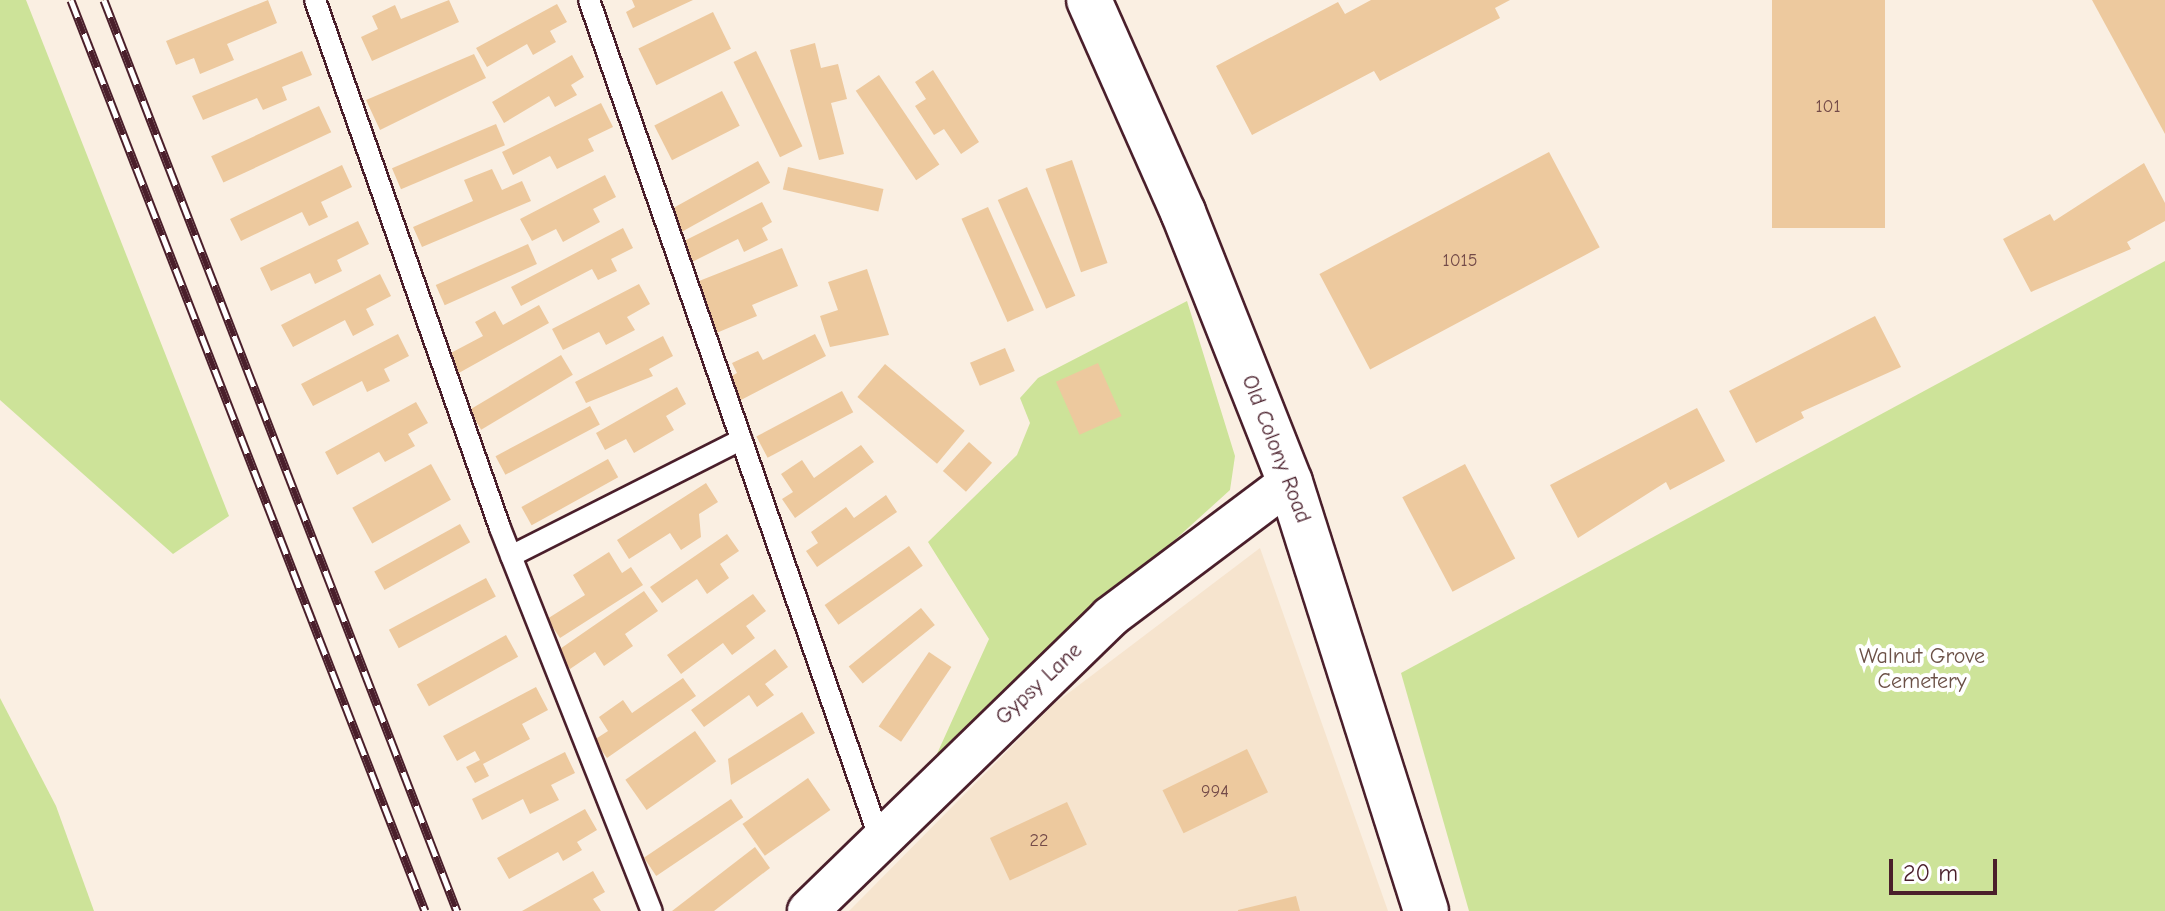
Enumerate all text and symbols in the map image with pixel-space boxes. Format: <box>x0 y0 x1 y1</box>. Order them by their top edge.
house number: 101 <box>1815 96 1841 118</box>
house number: 1015 <box>1443 250 1477 272</box>
street label: Old Colony Road <box>1236 371 1316 527</box>
street label: Gypsy Lane <box>990 637 1088 731</box>
park label: Walnut Grove Cemetery <box>1859 643 1985 694</box>
house number: 994 <box>1201 781 1229 803</box>
house number: 22 <box>1030 830 1048 852</box>
scale bar <box>1893 843 2001 893</box>
text: 20 m <box>1903 859 1958 887</box>

